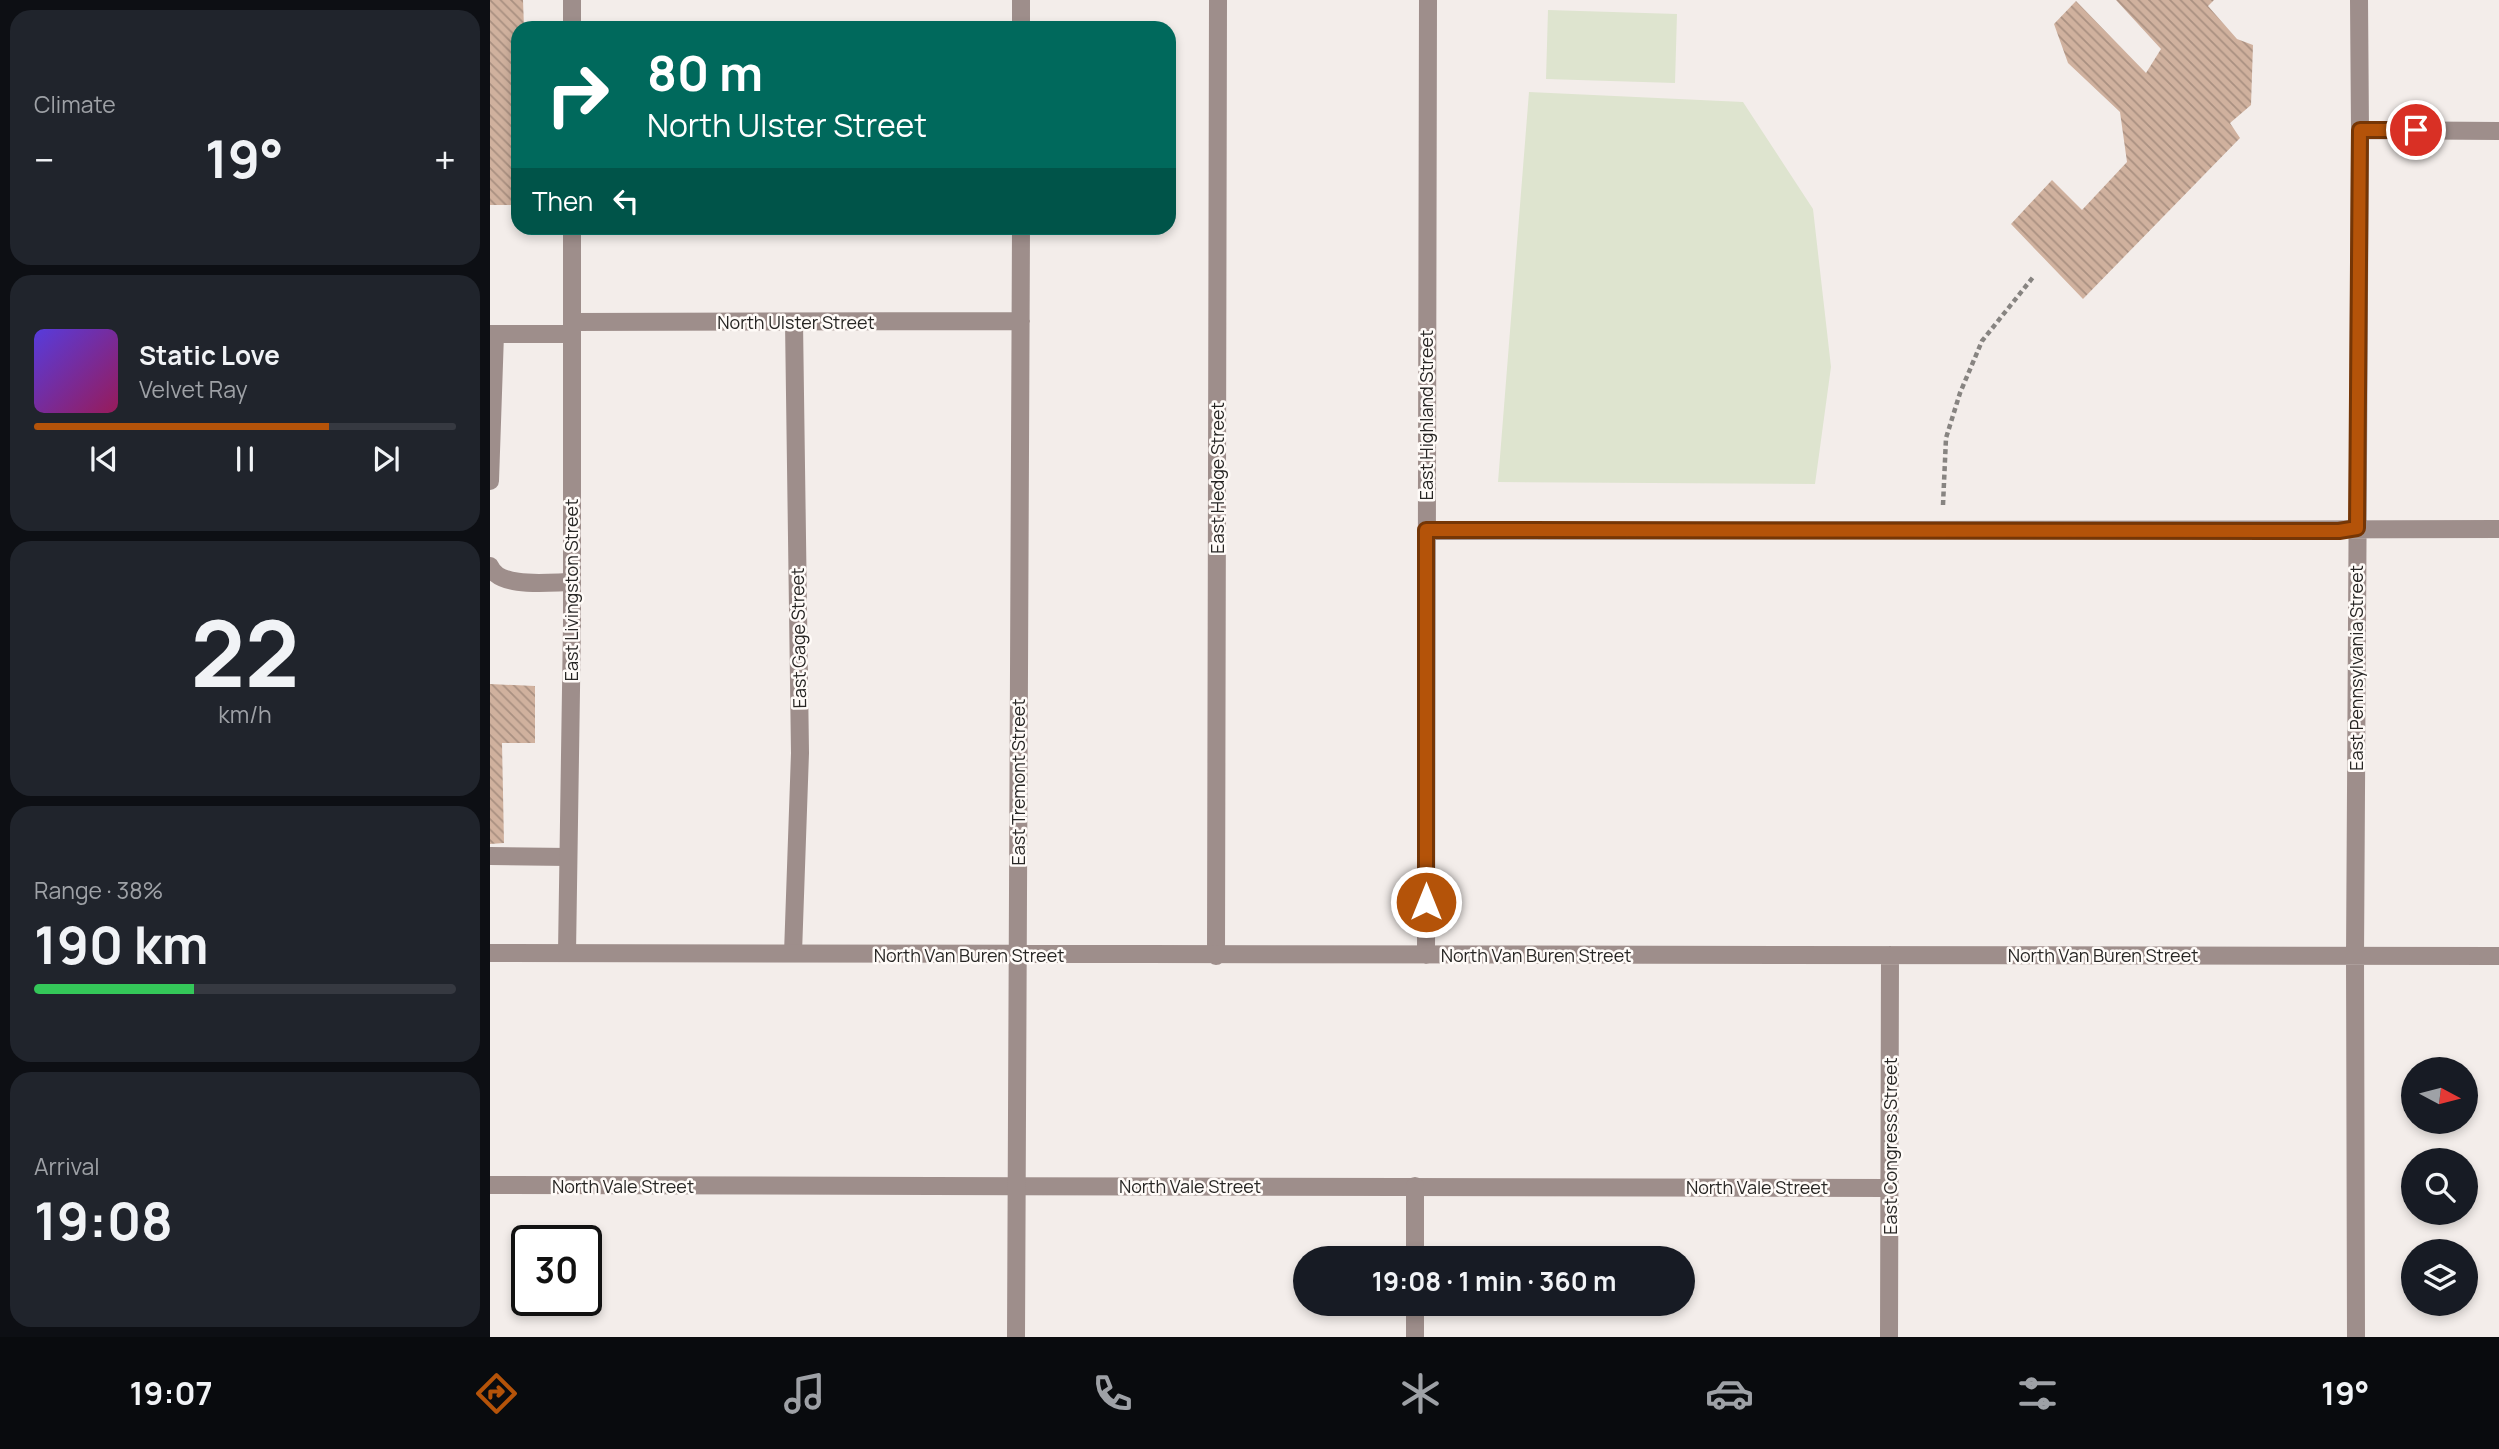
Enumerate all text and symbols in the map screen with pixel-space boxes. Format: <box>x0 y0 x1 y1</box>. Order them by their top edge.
text: 80 m <box>647 39 763 106</box>
icon: right <box>532 49 623 140</box>
text: Climate <box>34 88 116 120</box>
pin <box>2386 100 2446 160</box>
text: North Ulster Street <box>647 103 927 147</box>
icon: arrive <box>2397 111 2435 149</box>
text: 19° <box>205 123 284 194</box>
text: − <box>34 133 55 185</box>
text: + <box>434 133 456 185</box>
icon: left <box>607 182 645 220</box>
text: Then <box>532 183 593 219</box>
street label: North Ulster Street <box>717 310 875 334</box>
street label: East Highland Street <box>1414 330 1438 500</box>
text: Static Love <box>139 337 280 373</box>
text: Velvet Ray <box>139 373 248 405</box>
street label: East Hedge Street <box>1205 402 1229 554</box>
icon: previous <box>85 440 123 478</box>
icon: pause <box>226 440 264 478</box>
icon: next <box>367 440 405 478</box>
street label: East Livingston Street <box>559 499 583 681</box>
street label: East Pennsylvania Street <box>2344 565 2368 771</box>
street label: East Gage Street <box>785 567 811 709</box>
text: 22 <box>191 590 299 714</box>
text: km/h <box>218 698 272 730</box>
street label: East Tremont Street <box>1006 698 1030 866</box>
position arrow <box>1389 865 1463 939</box>
text: Range · 38% <box>34 874 163 906</box>
text: 190 km <box>34 909 208 980</box>
street label: North Van Buren Street <box>874 943 1064 967</box>
street label: North Van Buren Street <box>1441 943 1631 967</box>
street label: North Van Buren Street <box>2008 943 2198 967</box>
street label: East Congress Street <box>1878 1057 1902 1235</box>
north arrow <box>2401 1057 2478 1134</box>
map controls <box>2401 1057 2478 1316</box>
button: search <box>2401 1148 2478 1225</box>
text: Arrival <box>34 1150 100 1182</box>
street label: North Vale Street <box>552 1174 694 1198</box>
street label: North Vale Street <box>1119 1174 1261 1198</box>
street label: North Vale Street <box>1686 1175 1828 1199</box>
text: 19:08 <box>34 1185 173 1256</box>
speed limit sign: 30 <box>511 1225 602 1316</box>
button: layers <box>2401 1239 2478 1316</box>
text: 19:08 · 1 min · 360 m <box>1372 1263 1616 1299</box>
icon: directions <box>472 1369 521 1418</box>
icon: music <box>780 1369 829 1418</box>
icon: phone <box>1088 1369 1137 1418</box>
icon: climate <box>1396 1369 1445 1418</box>
icon: car <box>1705 1369 1754 1418</box>
icon: filters <box>2013 1369 2062 1418</box>
text: 19:07 <box>130 1371 213 1415</box>
text: 19° <box>2321 1371 2369 1415</box>

